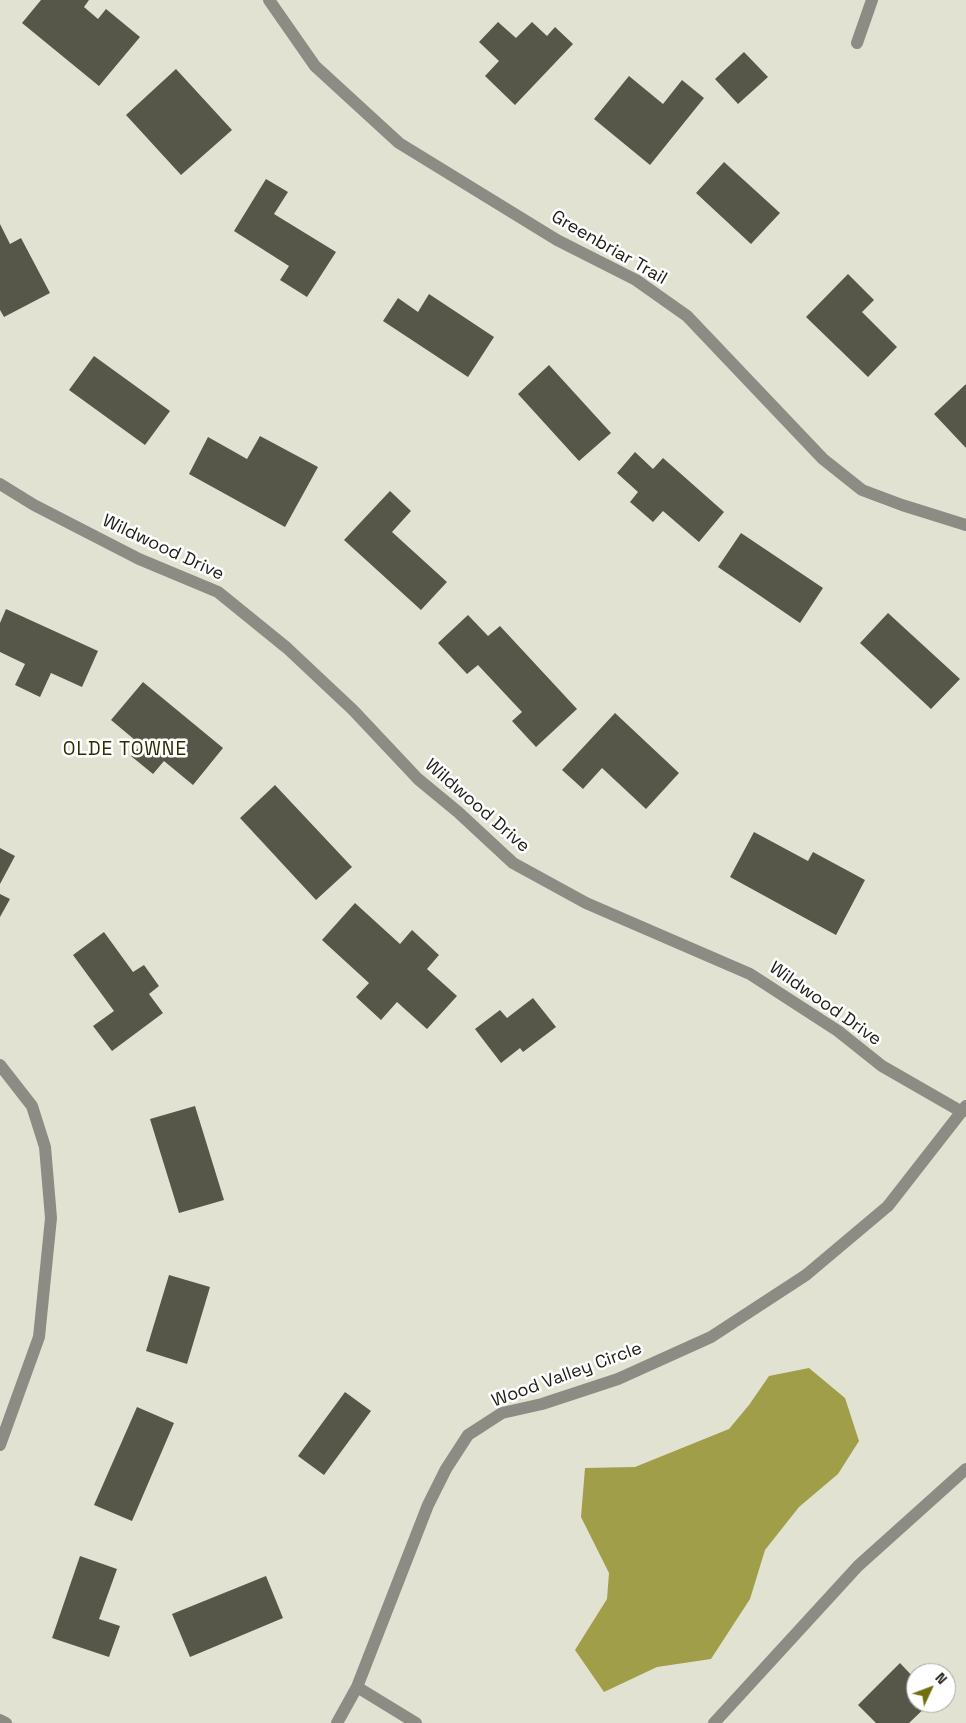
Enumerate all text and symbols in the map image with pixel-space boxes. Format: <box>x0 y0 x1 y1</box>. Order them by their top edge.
street label: Greenbriar Trail <box>547 206 671 290</box>
street label: Wildwood Drive <box>99 510 227 586</box>
district label: OLDE TOWNE <box>62 739 188 761</box>
street label: Wildwood Drive <box>420 755 534 857</box>
street label: Wildwood Drive <box>765 957 885 1051</box>
street label: Wood Valley Circle <box>489 1338 645 1412</box>
north arrow <box>906 1663 956 1713</box>
text: N <box>931 1669 951 1688</box>

